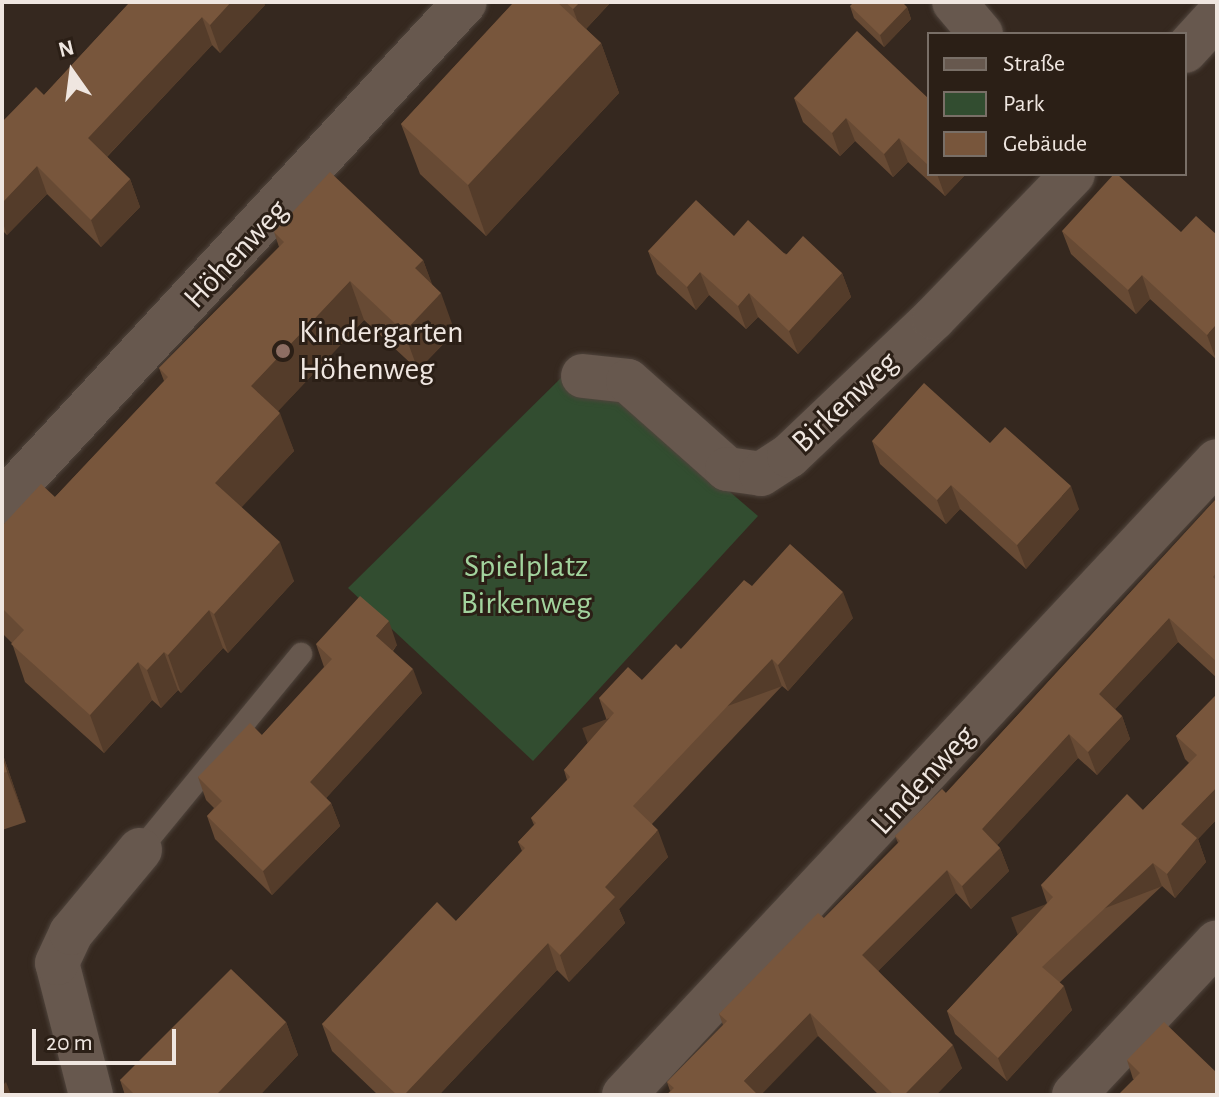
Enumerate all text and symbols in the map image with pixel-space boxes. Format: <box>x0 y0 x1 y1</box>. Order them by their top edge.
north arrow <box>32 32 112 112</box>
legend <box>927 32 1187 176</box>
text: N <box>56 36 76 61</box>
text: Straße <box>1003 52 1065 76</box>
text: Park <box>1003 92 1044 116</box>
text: Gebäude <box>1003 132 1087 156</box>
street label: Höhenweg <box>176 191 296 317</box>
place label: Kindergarten Höhenweg <box>299 314 463 389</box>
marker: Kindergarten Höhenweg <box>274 342 292 360</box>
street label: Birkenweg <box>784 343 906 461</box>
park label: Spielplatz Birkenweg <box>460 548 592 623</box>
street label: Lindenweg <box>863 717 983 843</box>
scale bar <box>36 1013 180 1063</box>
text: 20 m <box>46 1031 93 1055</box>

